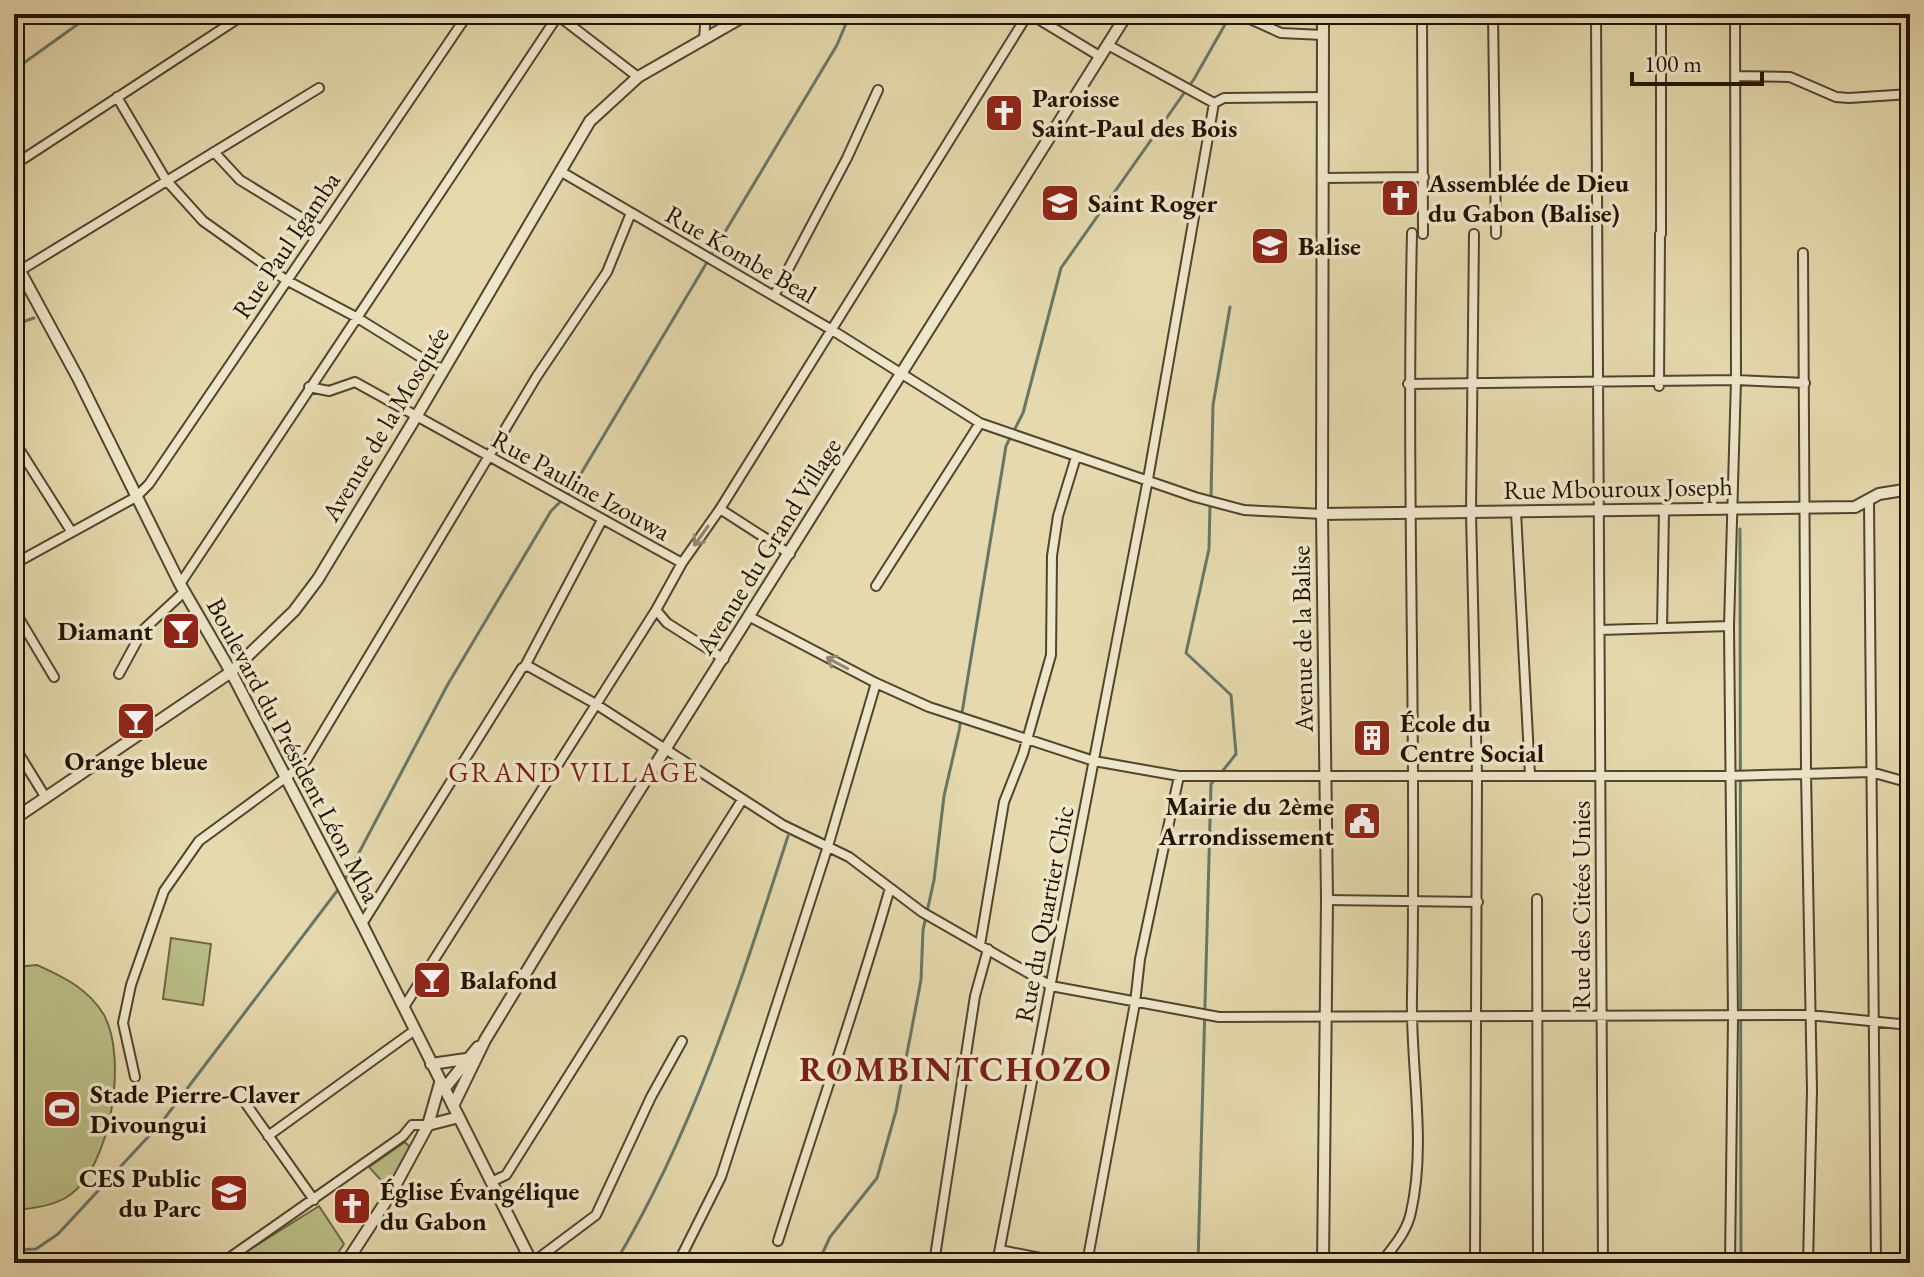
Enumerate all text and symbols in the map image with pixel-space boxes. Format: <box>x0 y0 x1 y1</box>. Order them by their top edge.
scale bar <box>1632 36 1762 86</box>
text: 100 m <box>1644 48 1702 79</box>
place label: Paroisse Saint-Paul des Bois <box>1032 81 1237 145</box>
church icon: Paroisse Saint-Paul des Bois <box>983 92 1025 134</box>
street label: Rue Paul Igamba <box>224 164 348 325</box>
place label: Assemblée de Dieu du Gabon (Balise) <box>1427 166 1630 230</box>
church icon: Assemblée de Dieu du Gabon (Balise) <box>1379 177 1421 219</box>
school or university icon: Saint Roger <box>1039 182 1081 224</box>
place label: Saint Roger <box>1088 186 1218 220</box>
street label: Rue Kombe Beal <box>659 197 823 311</box>
school or university icon: Balise <box>1249 225 1291 267</box>
place label: Balise <box>1298 229 1361 263</box>
street label: Avenue de la Mosquée <box>313 320 457 529</box>
street label: Rue Pauline Izouwa <box>486 422 677 549</box>
street label: Avenue du Grand Village <box>687 431 849 662</box>
street label: Rue Mbouroux Joseph <box>1503 469 1733 507</box>
one-way arrow <box>693 525 710 546</box>
street label: Avenue de la Balise <box>1283 545 1321 734</box>
street label: Boulevard du Président Léon Mba <box>199 592 389 909</box>
bar icon: Diamant <box>160 610 202 652</box>
place label: Diamant <box>58 614 153 648</box>
one-way arrow <box>825 654 849 670</box>
bar icon: Orange bleue <box>115 700 157 742</box>
place label: École du Centre Social <box>1400 706 1544 770</box>
building icon: École du Centre Social <box>1351 717 1393 759</box>
place label: Orange bleue <box>64 744 208 778</box>
district label: GRAND VILLAGE <box>448 754 700 790</box>
place label: Mairie du 2ème Arrondissement <box>1158 789 1334 853</box>
public building icon: Mairie du 2ème Arrondissement <box>1341 800 1383 842</box>
street label: Rue des Citées Unies <box>1564 801 1598 1009</box>
street label: Rue du Quartier Chic <box>1006 803 1082 1025</box>
bar icon: Balafond <box>411 959 453 1001</box>
place label: Balafond <box>460 963 558 997</box>
district label: ROMBINTCHOZO <box>799 1047 1113 1091</box>
place label: Stade Pierre-Claver Divoungui <box>90 1077 300 1141</box>
sports icon: Stade Pierre-Claver Divoungui <box>41 1088 83 1130</box>
place label: CES Public du Parc <box>79 1161 201 1225</box>
school or university icon: CES Public du Parc <box>208 1172 250 1214</box>
place label: Église Évangélique du Gabon <box>380 1174 580 1238</box>
church icon: Église Évangélique du Gabon <box>331 1185 373 1227</box>

